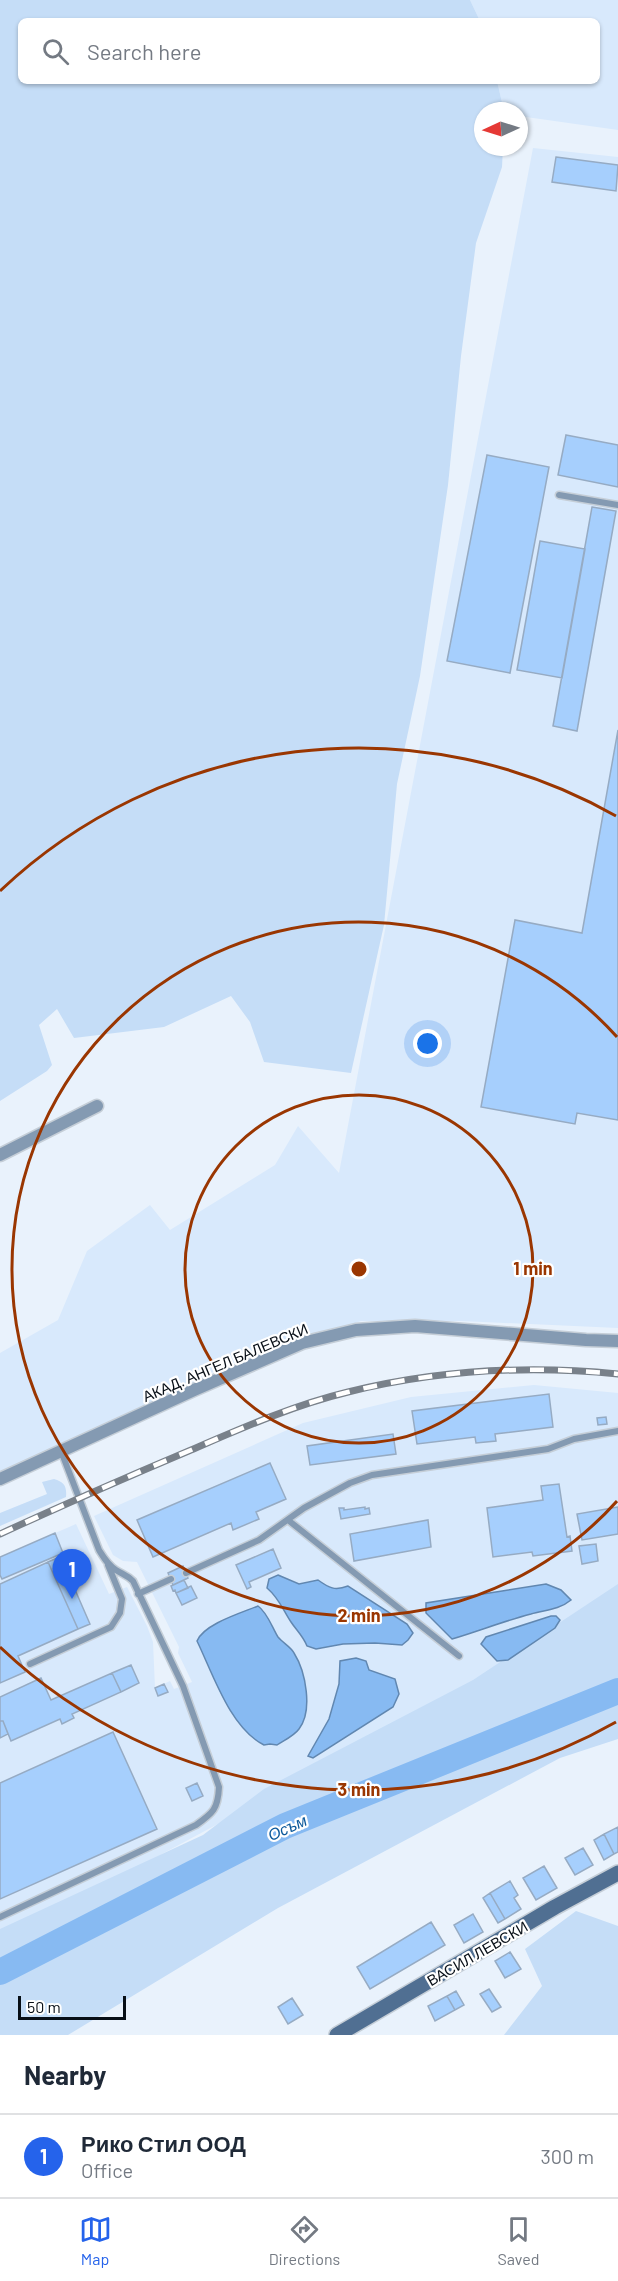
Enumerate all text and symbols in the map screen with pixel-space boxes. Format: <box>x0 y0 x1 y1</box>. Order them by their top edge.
search box <box>18 18 600 84</box>
icon: search <box>39 35 72 68</box>
text: Search here <box>87 38 201 64</box>
north arrow <box>474 102 528 156</box>
your location <box>413 1029 442 1058</box>
text: 1 min <box>513 1257 553 1279</box>
centre of rings <box>349 1259 369 1279</box>
street label: АКАД. АНГЕЛ БАЛЕВСКИ <box>140 1319 310 1405</box>
pin: 1 <box>52 1550 92 1599</box>
text: 2 min <box>337 1604 381 1626</box>
text: 3 min <box>338 1778 380 1800</box>
water label: Осъм <box>264 1810 310 1844</box>
street label: ВАСИЛ ЛЕВСКИ <box>423 1917 531 1989</box>
scale bar <box>18 1993 126 2020</box>
text: 50 m <box>27 1997 61 2016</box>
text: Nearby <box>24 2059 106 2090</box>
text: Рико Стил ООД <box>81 2130 246 2156</box>
text: 1 <box>40 2144 47 2168</box>
text: 300 m <box>541 2144 594 2168</box>
text: Office <box>81 2158 133 2182</box>
tab: Map <box>79 2213 112 2268</box>
tab: Directions <box>269 2213 340 2268</box>
tab: Saved <box>497 2213 539 2268</box>

